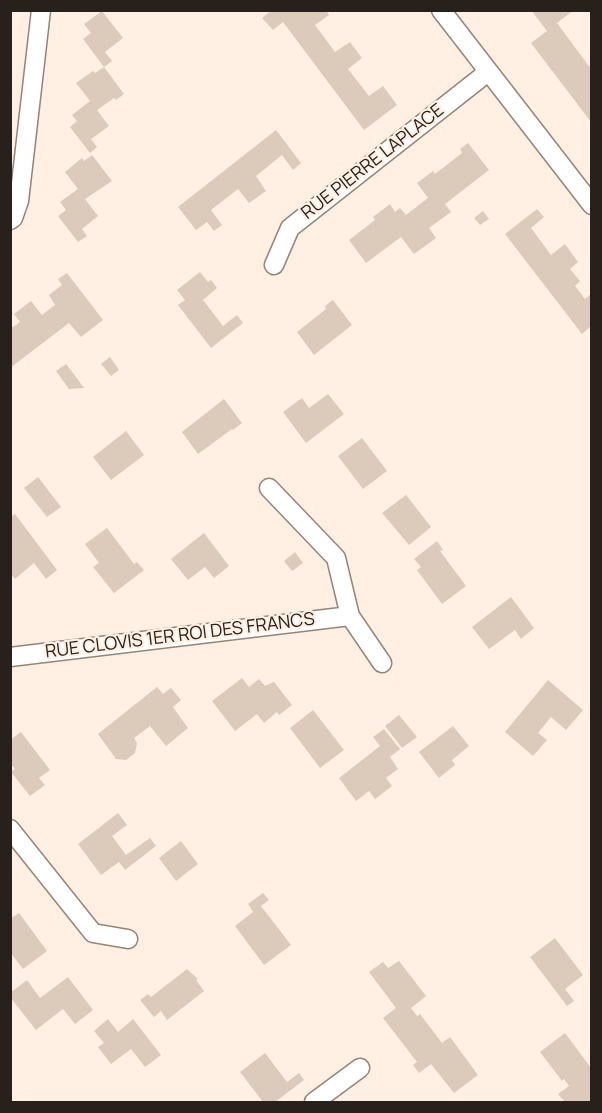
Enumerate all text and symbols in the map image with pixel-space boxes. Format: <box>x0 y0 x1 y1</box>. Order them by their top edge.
street label: RUE PIERRE LAPLACE <box>298 100 448 224</box>
street label: RUE CLOVIS 1ER ROI DES FRANCS <box>44 609 316 663</box>

